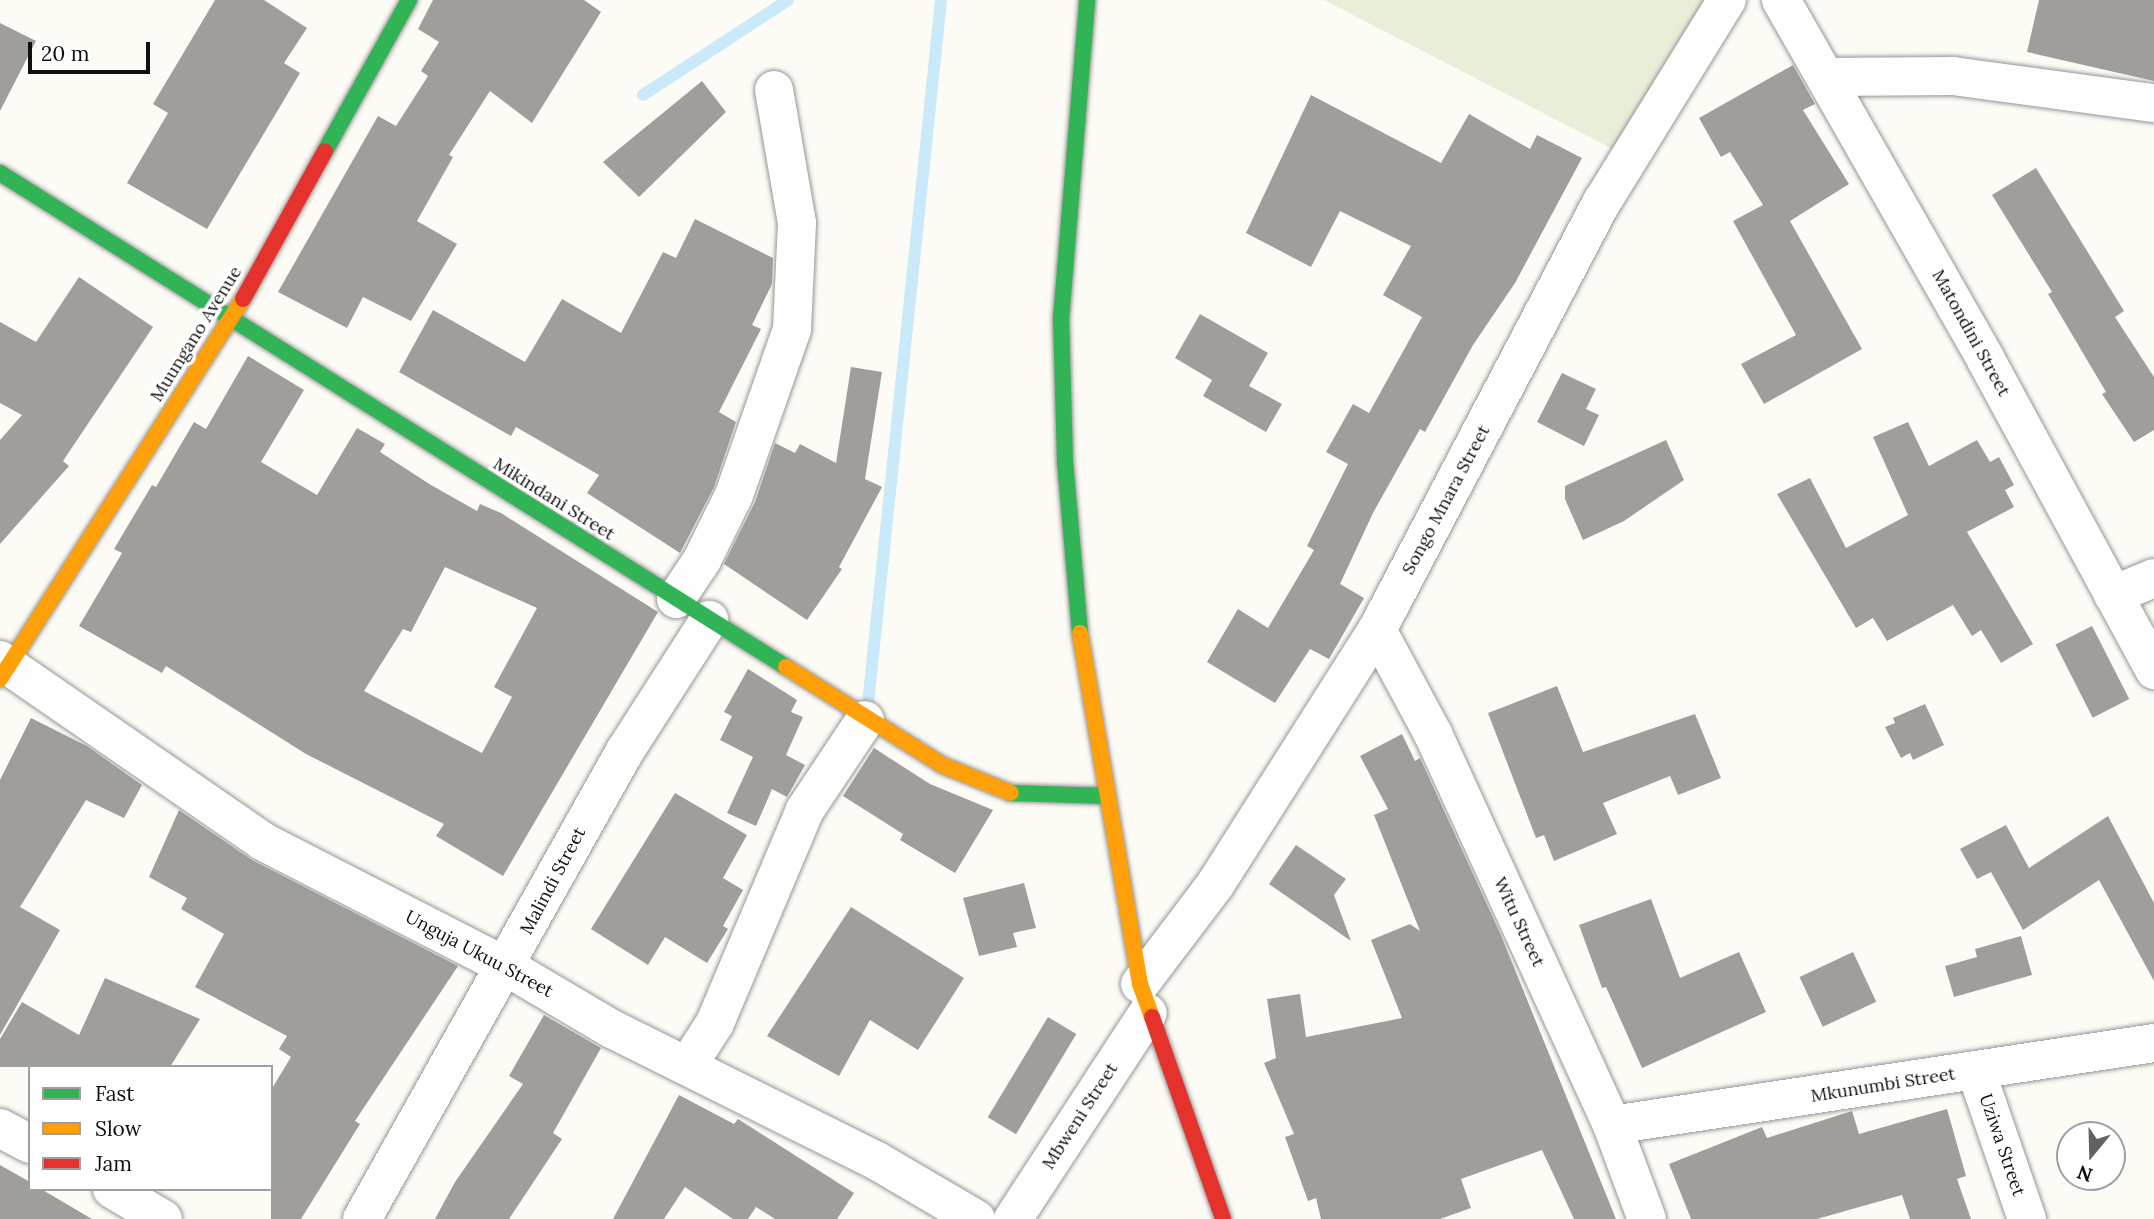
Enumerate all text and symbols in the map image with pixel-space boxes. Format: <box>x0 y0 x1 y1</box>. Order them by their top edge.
scale bar <box>32 28 154 72</box>
text: 20 m <box>41 40 90 67</box>
street label: Muungano Avenue <box>146 262 246 406</box>
street label: Matondini Street <box>1927 266 2015 400</box>
street label: Songo Mnara Street <box>1397 422 1495 578</box>
street label: Mikindani Street <box>489 453 619 545</box>
street label: Malindi Street <box>516 824 590 938</box>
street label: Witu Street <box>1489 874 1549 970</box>
street label: Unguja Ukuu Street <box>401 906 557 1002</box>
street label: Mbweni Street <box>1038 1059 1122 1173</box>
street label: Mkunumbi Street <box>1809 1063 1957 1107</box>
legend <box>28 1065 273 1191</box>
text: Fast <box>95 1080 134 1107</box>
street label: Uziwa Street <box>1974 1091 2030 1199</box>
text: Slow <box>95 1115 142 1142</box>
north arrow <box>2056 1121 2126 1191</box>
text: Jam <box>95 1150 132 1177</box>
text: N <box>2074 1160 2096 1188</box>

